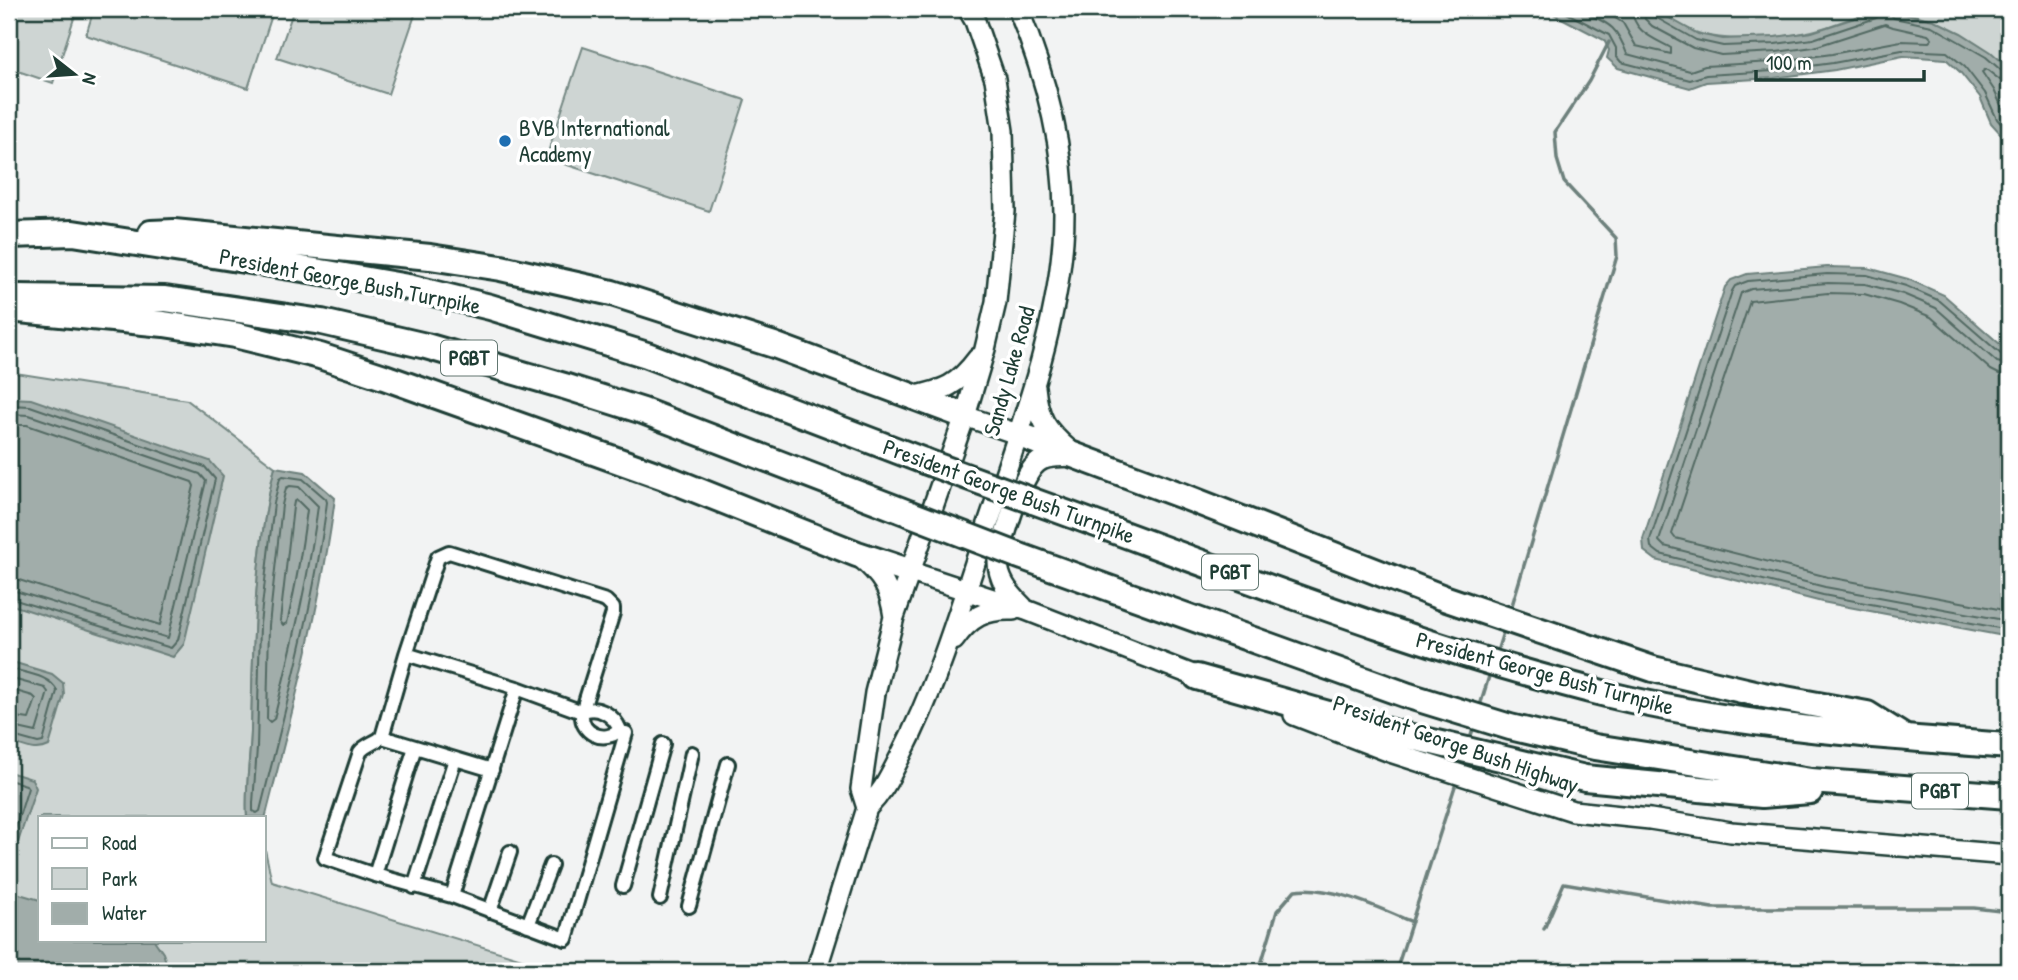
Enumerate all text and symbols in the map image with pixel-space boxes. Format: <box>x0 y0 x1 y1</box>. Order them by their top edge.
north arrow <box>38 38 108 108</box>
scale bar <box>1756 38 1924 82</box>
text: 100 m <box>1766 48 1812 77</box>
text: N <box>76 70 104 88</box>
place label: BVB International Academy <box>519 112 670 169</box>
marker: BVB International Academy <box>497 133 513 149</box>
street label: President George Bush Turnpike <box>217 240 483 321</box>
street label: Sandy Lake Road <box>975 303 1042 439</box>
road number: PGBT <box>441 340 497 376</box>
street label: President George Bush Turnpike <box>879 431 1139 550</box>
road number: PGBT <box>1202 554 1258 590</box>
street label: President George Bush Turnpike <box>1413 623 1677 722</box>
street label: President George Bush Highway <box>1329 687 1583 800</box>
road number: PGBT <box>1912 774 1968 808</box>
legend <box>38 816 266 942</box>
text: Road <box>102 828 136 857</box>
text: Park <box>102 864 137 893</box>
text: Water <box>102 898 147 927</box>

